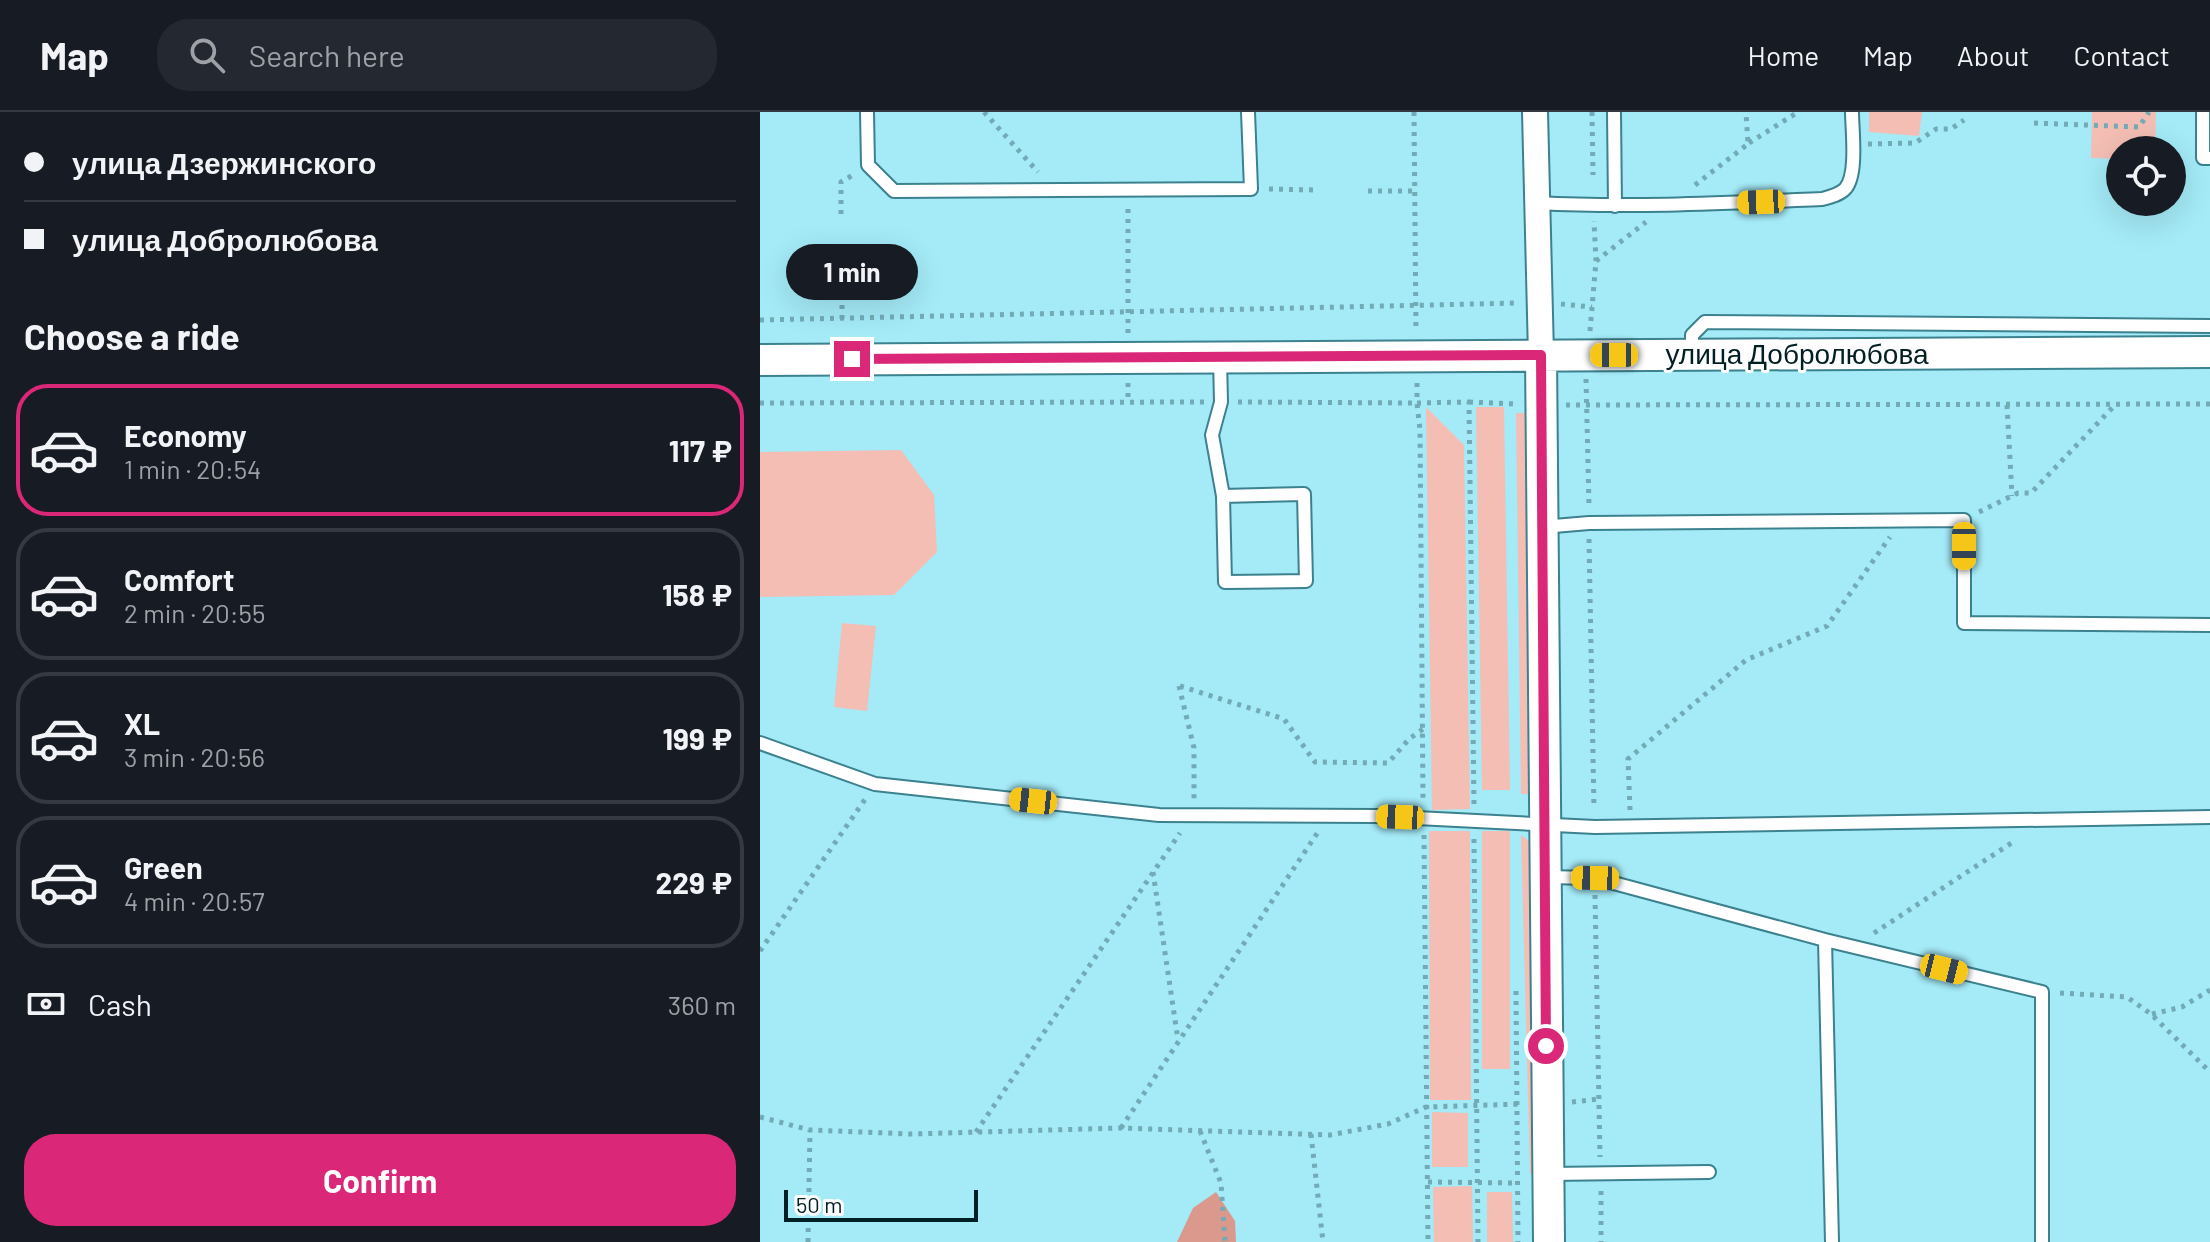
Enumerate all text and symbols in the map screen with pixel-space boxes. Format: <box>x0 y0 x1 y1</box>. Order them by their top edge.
search box <box>157 19 717 91</box>
text: Map <box>40 32 109 78</box>
icon: search <box>185 33 229 77</box>
text: Search here <box>249 37 405 73</box>
text: Home <box>1748 38 1819 72</box>
text: Map <box>1863 38 1913 72</box>
text: About <box>1957 38 2029 72</box>
text: Contact <box>2073 38 2170 72</box>
map controls <box>2106 136 2186 216</box>
button: locate <box>2106 136 2186 216</box>
text: улица Дзержинского <box>72 144 376 180</box>
car <box>1737 189 1785 215</box>
text: улица Добролюбова <box>72 221 378 257</box>
callout: 1 min <box>786 243 918 299</box>
text: 1 min <box>824 256 880 287</box>
text: Choose a ride <box>24 314 240 357</box>
street label: улица Добролюбова <box>1665 336 1929 370</box>
route end <box>834 341 870 377</box>
car <box>1590 343 1638 367</box>
icon: car <box>28 414 100 486</box>
text: Economy <box>124 417 247 453</box>
text: 117 ₽ <box>669 432 732 468</box>
text: 1 min · 20:54 <box>124 453 261 484</box>
car <box>1952 522 1976 570</box>
icon: car <box>28 558 100 630</box>
text: Comfort <box>124 561 234 597</box>
text: 158 ₽ <box>662 576 732 612</box>
text: 2 min · 20:55 <box>124 597 265 628</box>
icon: car <box>28 702 100 774</box>
text: XL <box>124 705 160 741</box>
text: 199 ₽ <box>662 720 732 756</box>
text: 3 min · 20:56 <box>124 741 265 772</box>
car <box>1008 787 1058 815</box>
car <box>1376 804 1424 830</box>
icon: car <box>28 846 100 918</box>
text: Green <box>124 849 203 885</box>
text: 229 ₽ <box>655 864 732 900</box>
car <box>1571 866 1619 890</box>
text: 4 min · 20:57 <box>124 885 265 916</box>
car <box>1918 952 1970 986</box>
icon: cash <box>24 982 68 1026</box>
text: Cash <box>88 986 152 1022</box>
text: 360 m <box>668 989 736 1020</box>
route start <box>1528 1028 1564 1064</box>
button: Confirm <box>24 1134 736 1226</box>
scale bar <box>784 1186 978 1222</box>
text: 50 m <box>796 1191 842 1217</box>

